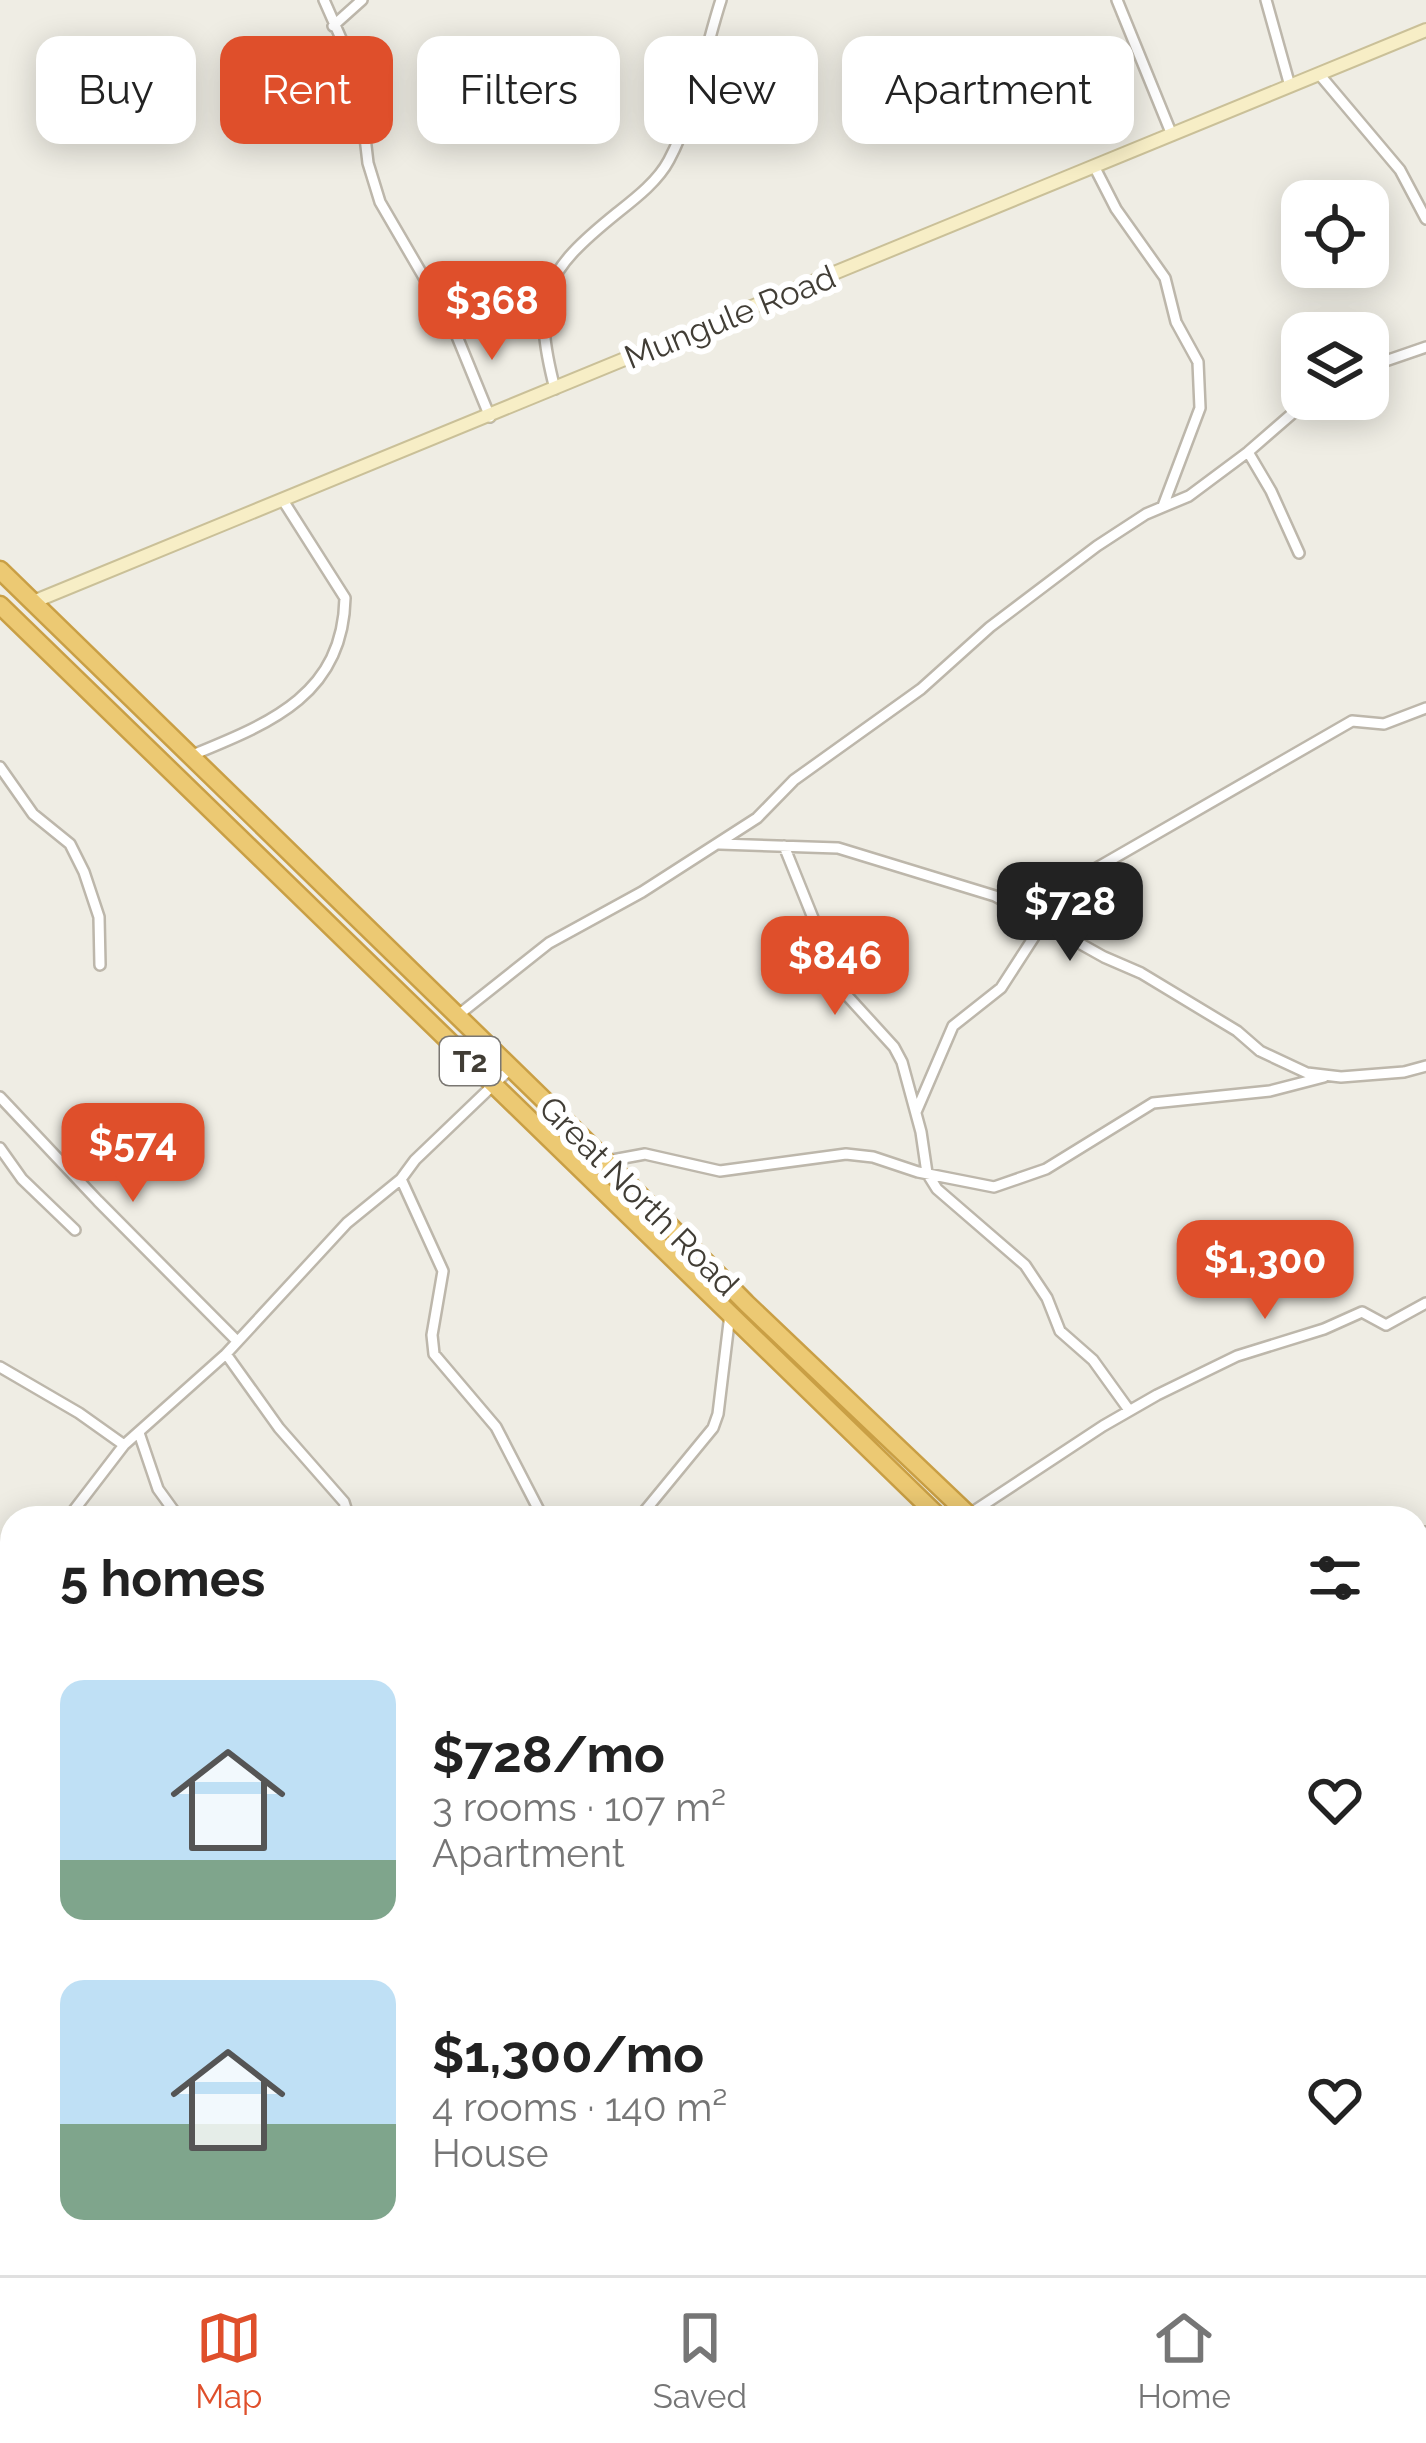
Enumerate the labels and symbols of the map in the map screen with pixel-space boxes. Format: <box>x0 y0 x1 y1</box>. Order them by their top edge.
street label: Mungule Road <box>619 257 841 377</box>
pin: $368 <box>421 261 563 363</box>
pin: $728 <box>999 862 1141 964</box>
pin: $846 <box>764 916 906 1018</box>
road number: T2 <box>440 1037 500 1085</box>
street label: Great North Road <box>531 1088 747 1304</box>
pin: $574 <box>62 1103 204 1205</box>
pin: $1,300 <box>1167 1220 1363 1322</box>

